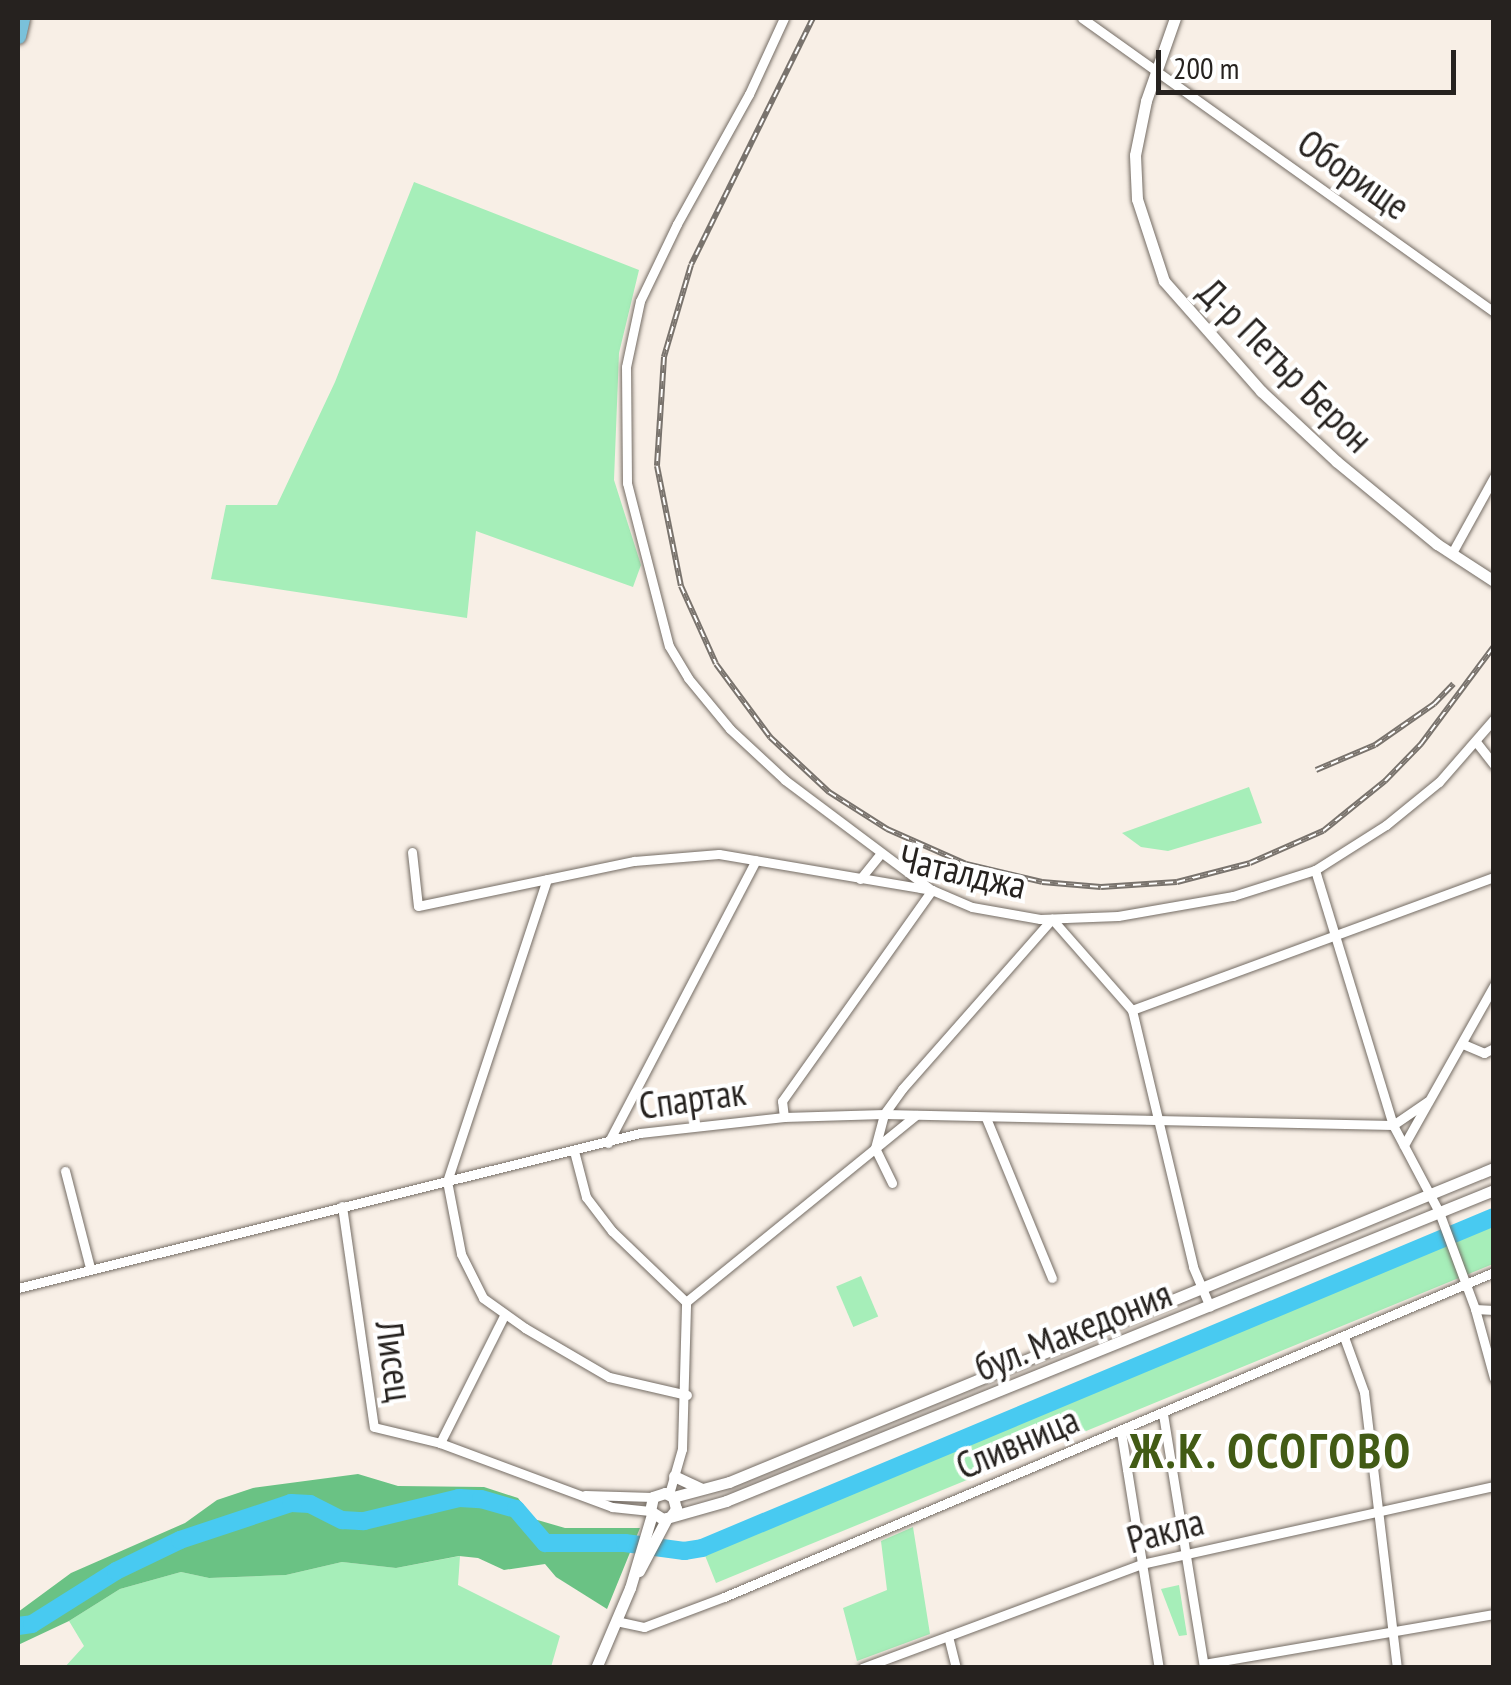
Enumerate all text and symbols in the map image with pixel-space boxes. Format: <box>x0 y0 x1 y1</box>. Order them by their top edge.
scale bar <box>1161 30 1461 92</box>
text: 200 m <box>1173 48 1239 87</box>
street label: Оборище <box>1289 119 1419 229</box>
street label: Д-р Петър Берон <box>1190 269 1382 461</box>
street label: Чаталджа <box>895 834 1031 908</box>
street label: Спартак <box>636 1068 748 1128</box>
street label: бул. Македония <box>967 1270 1179 1390</box>
street label: Лисец <box>367 1318 423 1404</box>
street label: Сливница <box>949 1396 1085 1488</box>
district label: Ж.К. ОСОГОВО <box>1128 1422 1414 1480</box>
street label: Ракла <box>1122 1498 1208 1562</box>

